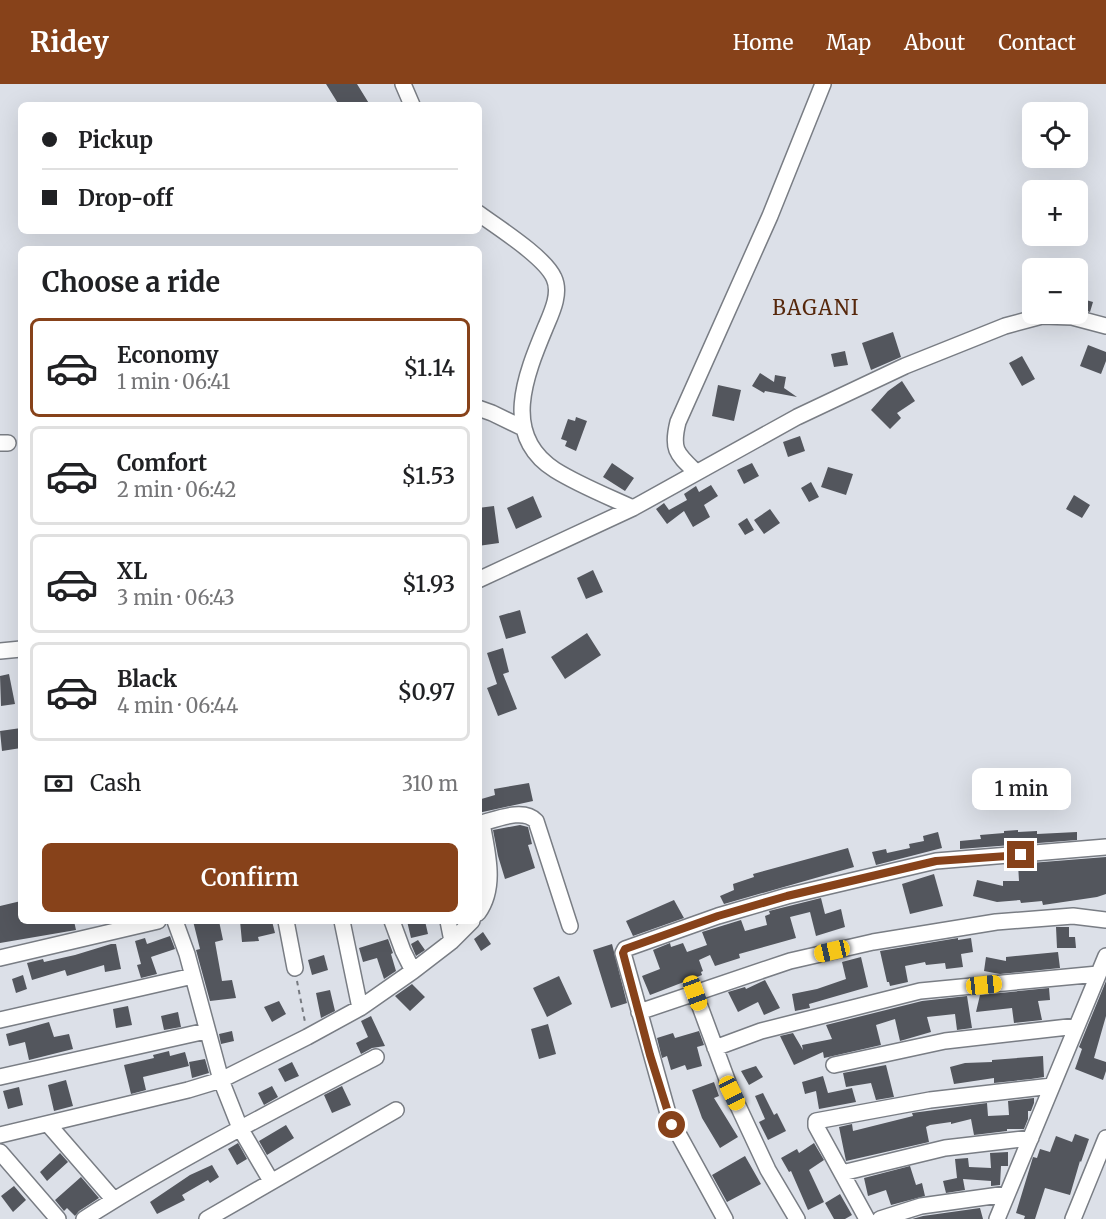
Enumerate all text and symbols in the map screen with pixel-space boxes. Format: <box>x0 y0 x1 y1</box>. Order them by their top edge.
text: Ridey <box>30 24 109 60</box>
text: Home <box>733 29 793 56</box>
text: Map <box>826 29 871 56</box>
text: About <box>904 29 965 56</box>
text: Contact <box>998 29 1076 56</box>
map controls <box>1022 102 1088 324</box>
button: locate <box>1022 102 1088 168</box>
text: Pickup <box>78 126 153 154</box>
button: + <box>1022 180 1088 246</box>
text: Drop-off <box>78 184 173 212</box>
button: − <box>1022 258 1088 324</box>
text: Choose a ride <box>42 265 220 299</box>
district label: BAGANI <box>772 295 860 320</box>
icon: car <box>45 341 99 395</box>
text: Economy <box>117 341 218 369</box>
text: $1.14 <box>403 354 455 382</box>
text: 1 min · 06:41 <box>117 369 230 394</box>
icon: car <box>45 449 99 503</box>
text: Comfort <box>117 449 207 477</box>
text: $1.53 <box>402 462 455 490</box>
text: 2 min · 06:42 <box>117 477 236 502</box>
icon: car <box>45 557 99 611</box>
text: XL <box>117 557 147 585</box>
text: $1.93 <box>402 570 455 598</box>
text: 3 min · 06:43 <box>117 585 235 610</box>
icon: car <box>45 665 99 719</box>
text: Black <box>117 665 177 693</box>
text: $0.97 <box>398 678 455 706</box>
text: 4 min · 06:44 <box>117 693 238 718</box>
icon: cash <box>42 767 75 800</box>
callout: 1 min <box>972 768 1070 810</box>
text: Cash <box>90 769 141 797</box>
text: 310 m <box>402 771 458 796</box>
text: 1 min <box>995 776 1048 801</box>
route end <box>1007 841 1034 868</box>
button: Confirm <box>42 843 458 912</box>
car <box>812 938 852 964</box>
car <box>680 973 710 1013</box>
car <box>965 974 1003 996</box>
car <box>716 1073 748 1113</box>
route start <box>658 1111 685 1138</box>

